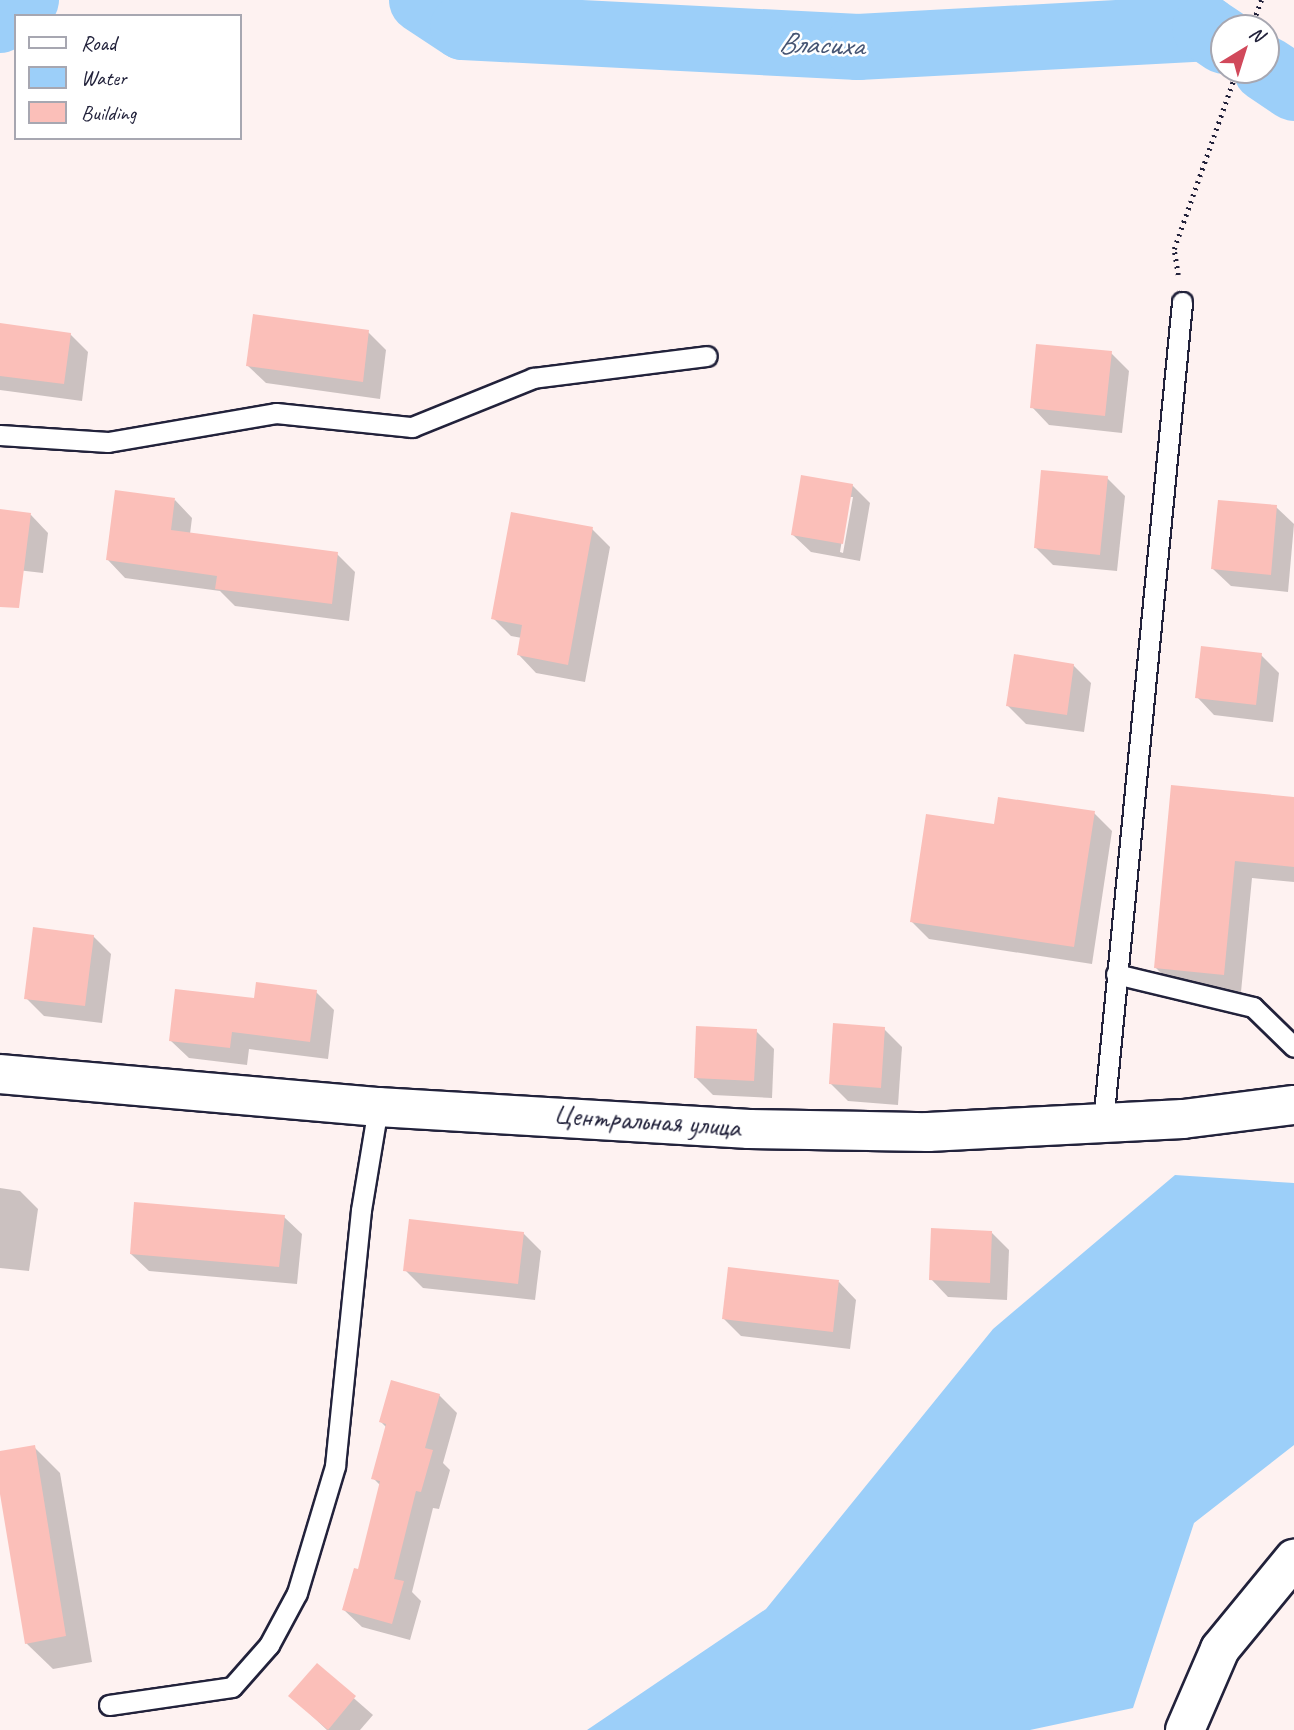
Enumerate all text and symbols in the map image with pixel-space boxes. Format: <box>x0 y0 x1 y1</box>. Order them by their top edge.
legend <box>14 14 242 140</box>
north arrow <box>1210 14 1280 84</box>
text: N <box>1245 21 1269 47</box>
water label: Власиха <box>778 25 864 63</box>
text: Road <box>81 30 116 56</box>
text: Water <box>81 65 127 91</box>
text: Building <box>81 100 136 126</box>
street label: Центральная улица <box>552 1098 742 1144</box>

